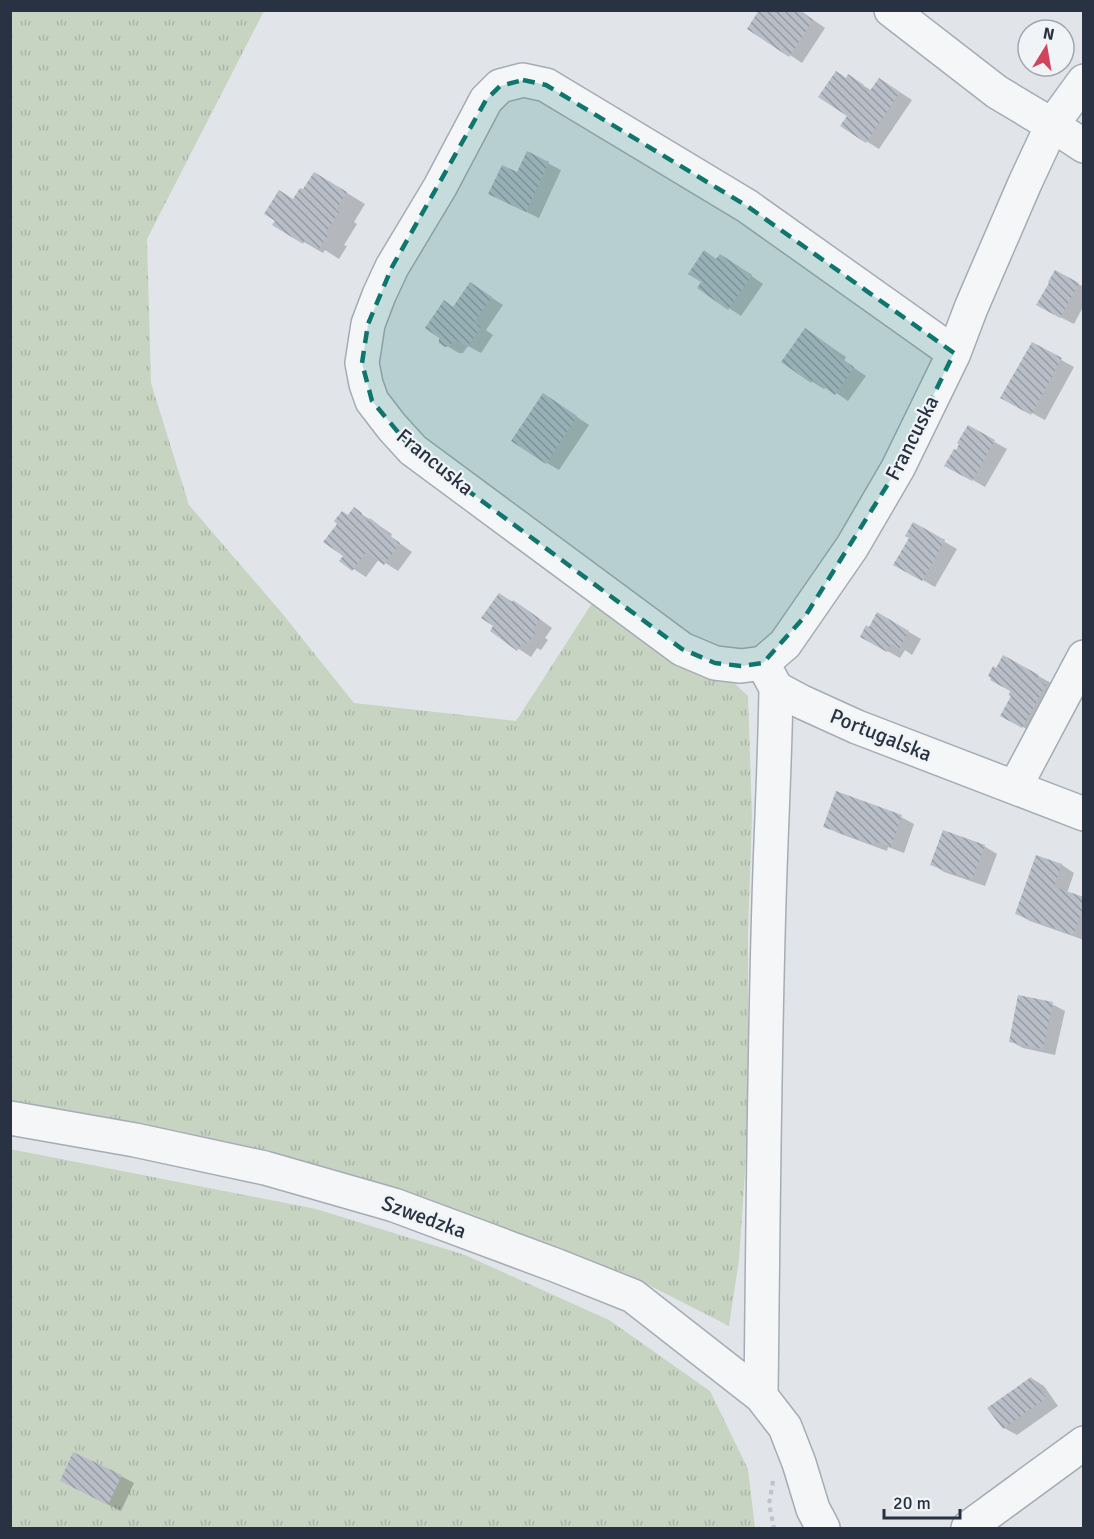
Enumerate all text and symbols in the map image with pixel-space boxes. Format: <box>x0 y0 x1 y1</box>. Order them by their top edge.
north arrow <box>1016 18 1076 78</box>
text: N <box>1041 23 1056 45</box>
street label: Francuska <box>880 391 944 485</box>
street label: Francuska <box>391 423 479 501</box>
street label: Portugalska <box>826 703 936 767</box>
street label: Szwedzka <box>378 1190 470 1244</box>
scale bar <box>884 1482 960 1520</box>
text: 20 m <box>893 1492 931 1514</box>

